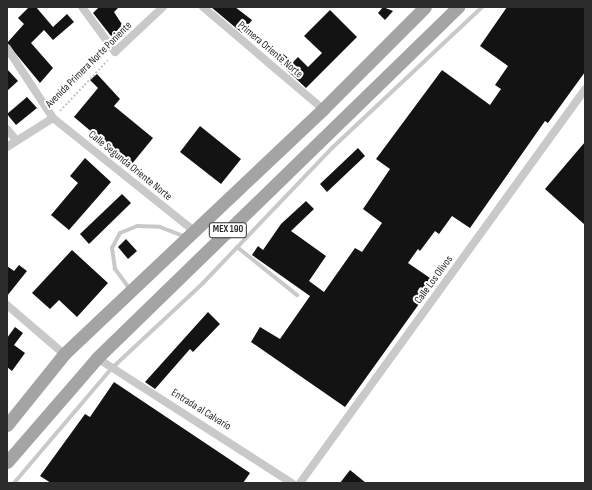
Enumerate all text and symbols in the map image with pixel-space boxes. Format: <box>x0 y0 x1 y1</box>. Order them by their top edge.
street label: Avenida Primera Norte Poniente <box>43 19 135 111</box>
street label: Primera Oriente Norte <box>235 19 305 81</box>
street label: Calle Segunda Oriente Norte <box>86 128 174 204</box>
road number: MEX 190 <box>208 222 248 238</box>
street label: Calle Los Olivos <box>412 253 456 307</box>
street label: Entrada al Calvario <box>169 386 233 434</box>

